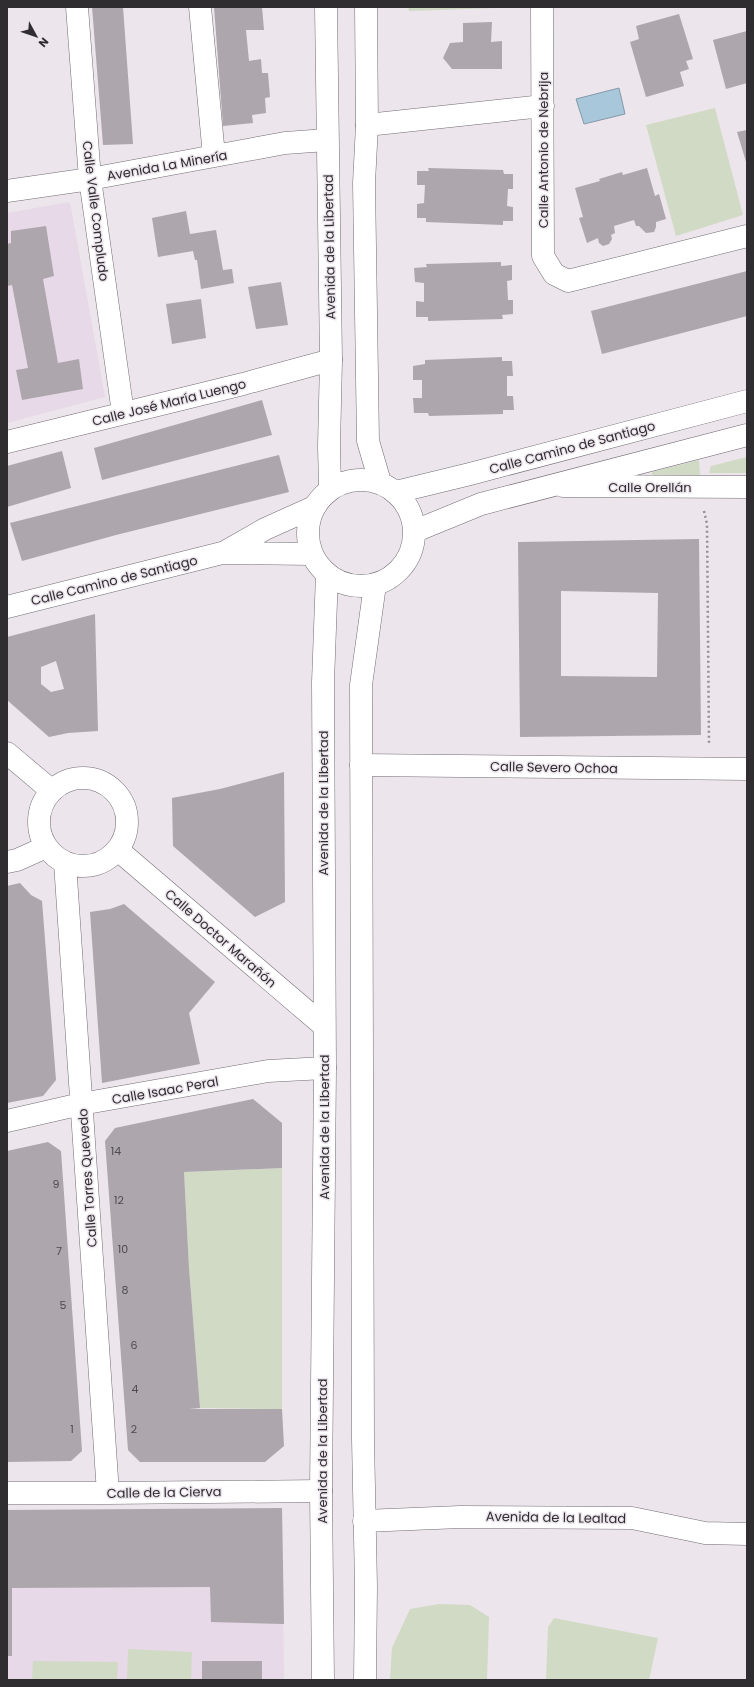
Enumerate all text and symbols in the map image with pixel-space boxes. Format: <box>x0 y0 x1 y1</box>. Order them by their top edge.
north arrow <box>16 16 56 56</box>
text: N <box>35 34 52 51</box>
street label: Calle Antonio de Nebrija <box>534 72 553 228</box>
street label: Calle Valle Compludo <box>77 140 114 282</box>
street label: Avenida La Minería <box>105 146 229 185</box>
street label: Avenida de la Libertad <box>319 174 340 320</box>
street label: Calle José María Luengo <box>90 374 248 431</box>
street label: Calle Camino de Santiago <box>487 416 657 479</box>
street label: Calle Orellán <box>608 478 692 497</box>
street label: Calle Camino de Santiago <box>29 551 199 610</box>
street label: Avenida de la Libertad <box>314 730 333 876</box>
street label: Calle Severo Ochoa <box>490 757 618 778</box>
street label: Calle Doctor Marañón <box>161 885 281 992</box>
street label: Avenida de la Libertad <box>315 1054 334 1200</box>
street label: Calle Isaac Peral <box>110 1072 220 1109</box>
street label: Calle Torres Quevedo <box>73 1108 102 1248</box>
house number: 14 <box>111 1143 121 1159</box>
house number: 9 <box>53 1176 60 1192</box>
house number: 12 <box>114 1192 124 1208</box>
house number: 10 <box>118 1241 128 1257</box>
house number: 7 <box>56 1243 62 1259</box>
house number: 8 <box>122 1282 129 1298</box>
house number: 5 <box>60 1297 67 1313</box>
house number: 6 <box>131 1337 138 1353</box>
street label: Avenida de la Libertad <box>313 1378 332 1524</box>
house number: 4 <box>132 1381 139 1397</box>
house number: 1 <box>70 1421 74 1437</box>
house number: 2 <box>131 1421 137 1437</box>
street label: Calle de la Cierva <box>106 1482 222 1503</box>
street label: Avenida de la Lealtad <box>486 1507 626 1528</box>

